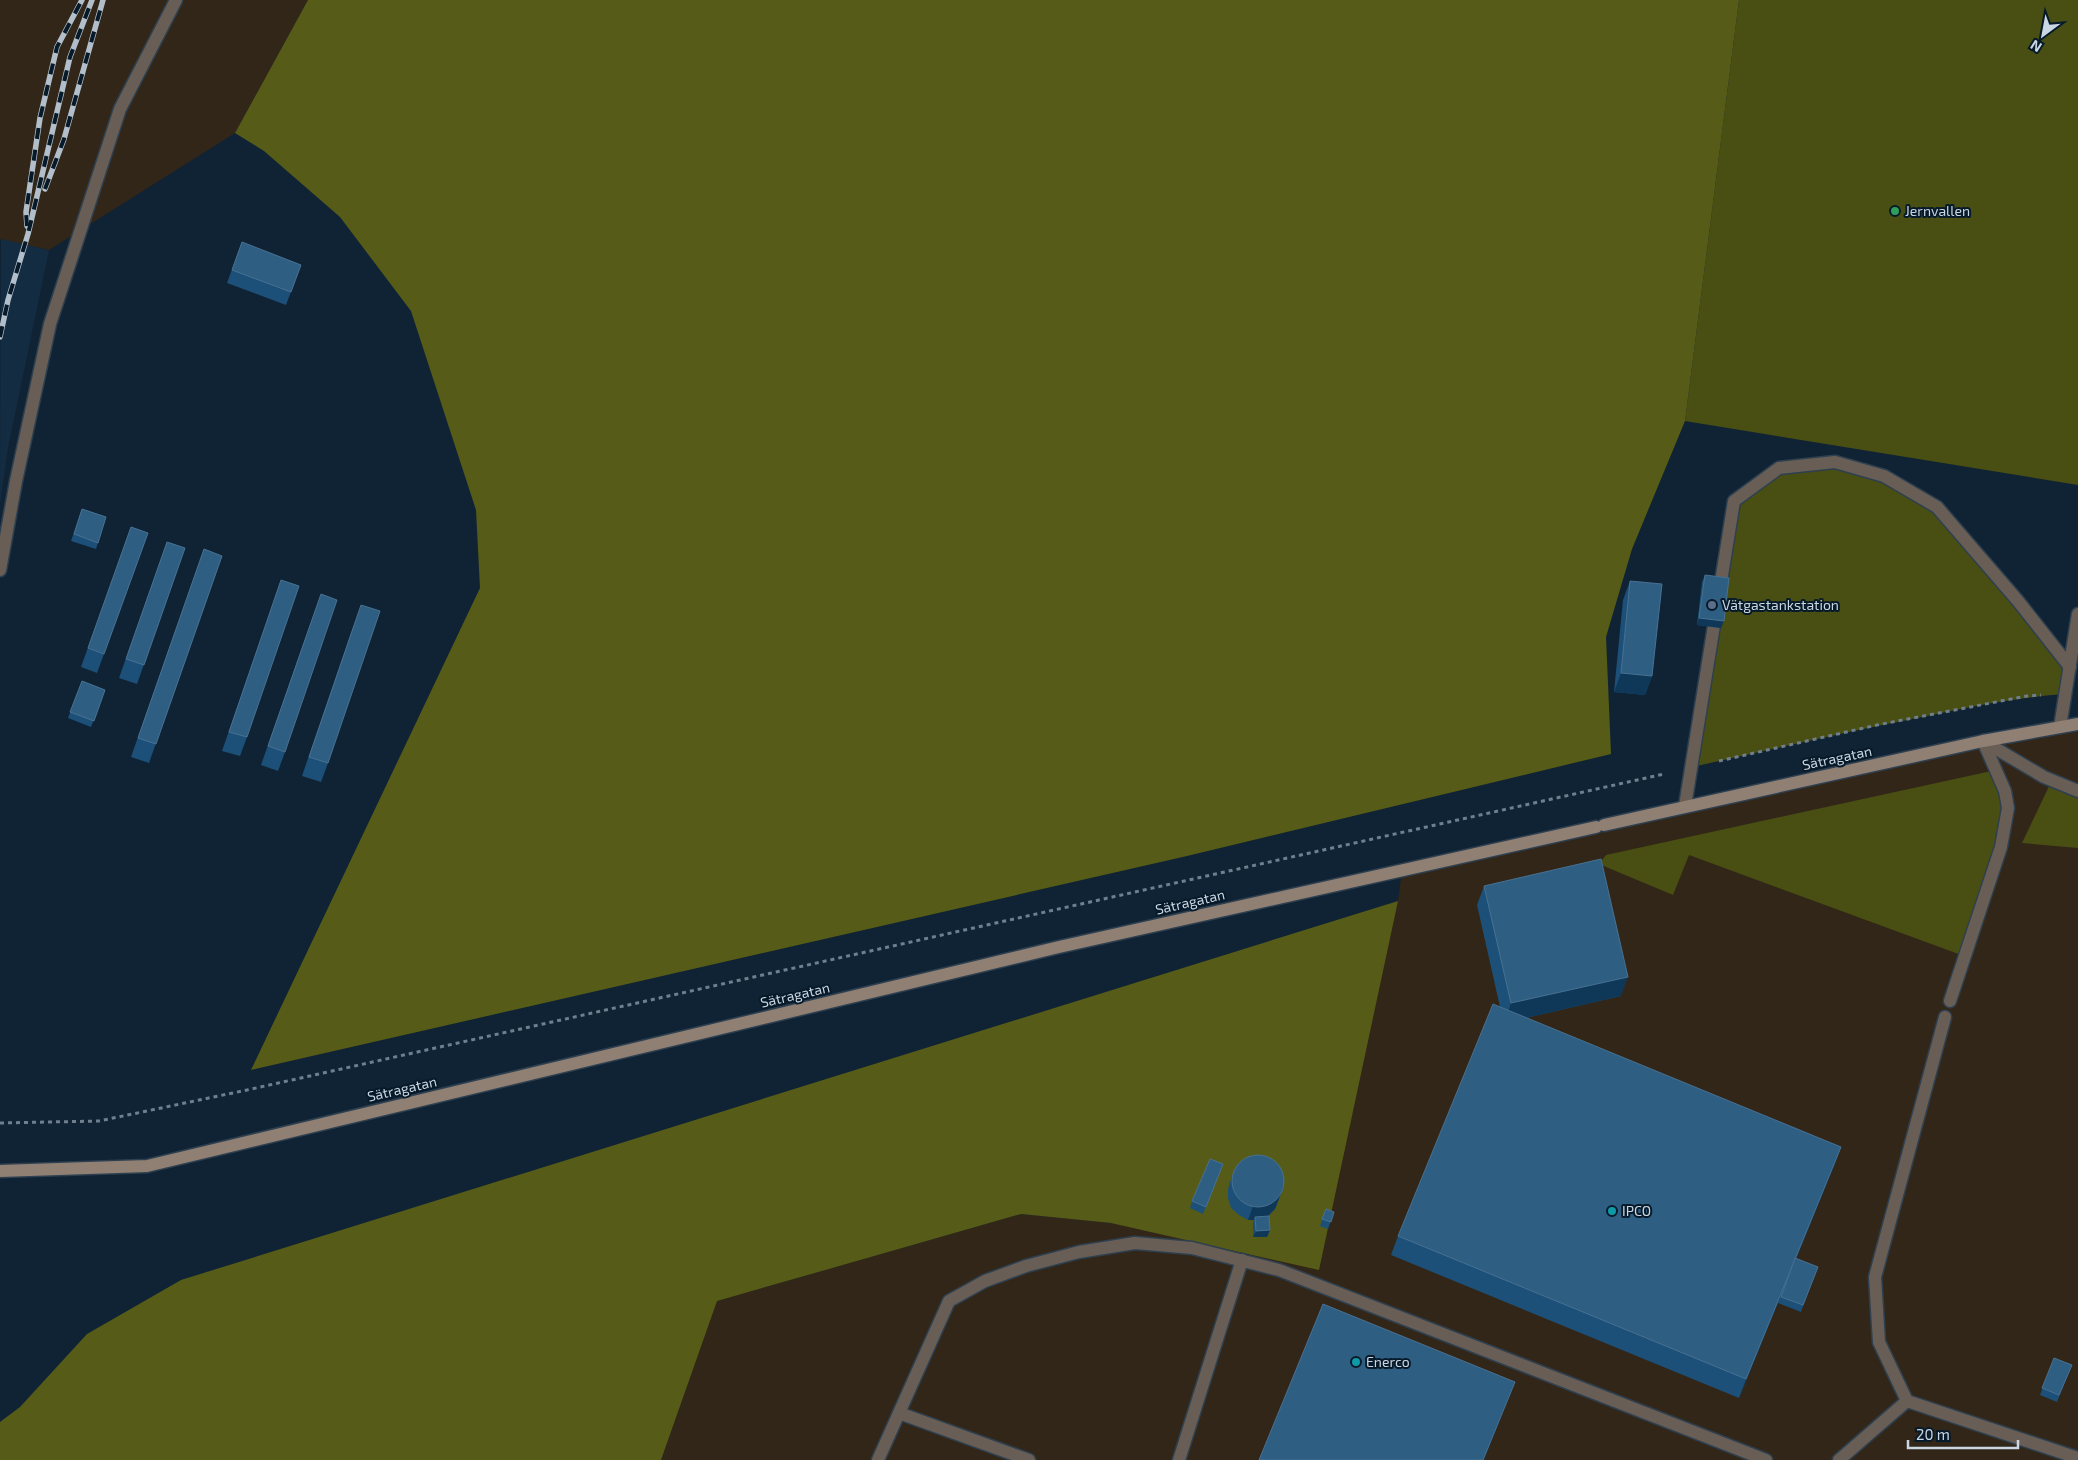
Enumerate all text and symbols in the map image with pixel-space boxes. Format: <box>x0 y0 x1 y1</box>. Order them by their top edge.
north arrow <box>2018 10 2068 60</box>
text: N <box>2027 37 2045 56</box>
place label: Jernvallen <box>1905 202 1970 219</box>
marker: Jernvallen <box>1889 205 1901 217</box>
place label: Vätgastankstation <box>1722 596 1839 613</box>
marker: Vätgastankstation <box>1706 599 1718 611</box>
street label: Sätragatan <box>1801 742 1873 773</box>
street label: Sätragatan <box>1153 885 1226 918</box>
street label: Sätragatan <box>758 978 831 1011</box>
street label: Sätragatan <box>365 1072 438 1105</box>
place label: IPCO <box>1622 1202 1651 1219</box>
marker: IPCO <box>1606 1205 1618 1217</box>
place label: Enerco <box>1366 1353 1410 1370</box>
marker: Enerco <box>1350 1356 1362 1368</box>
scale bar <box>1908 1418 2018 1450</box>
text: 20 m <box>1916 1425 1950 1443</box>

